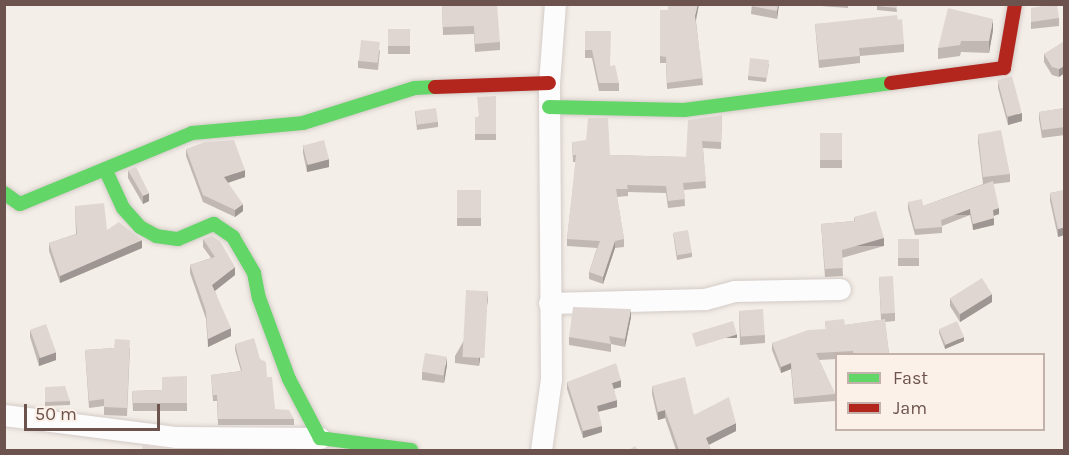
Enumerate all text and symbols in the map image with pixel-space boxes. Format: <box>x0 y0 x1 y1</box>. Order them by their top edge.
legend <box>835 353 1045 431</box>
text: Fast <box>893 367 928 389</box>
scale bar <box>27 392 164 430</box>
text: Jam <box>893 397 927 419</box>
text: 50 m <box>35 403 77 425</box>

